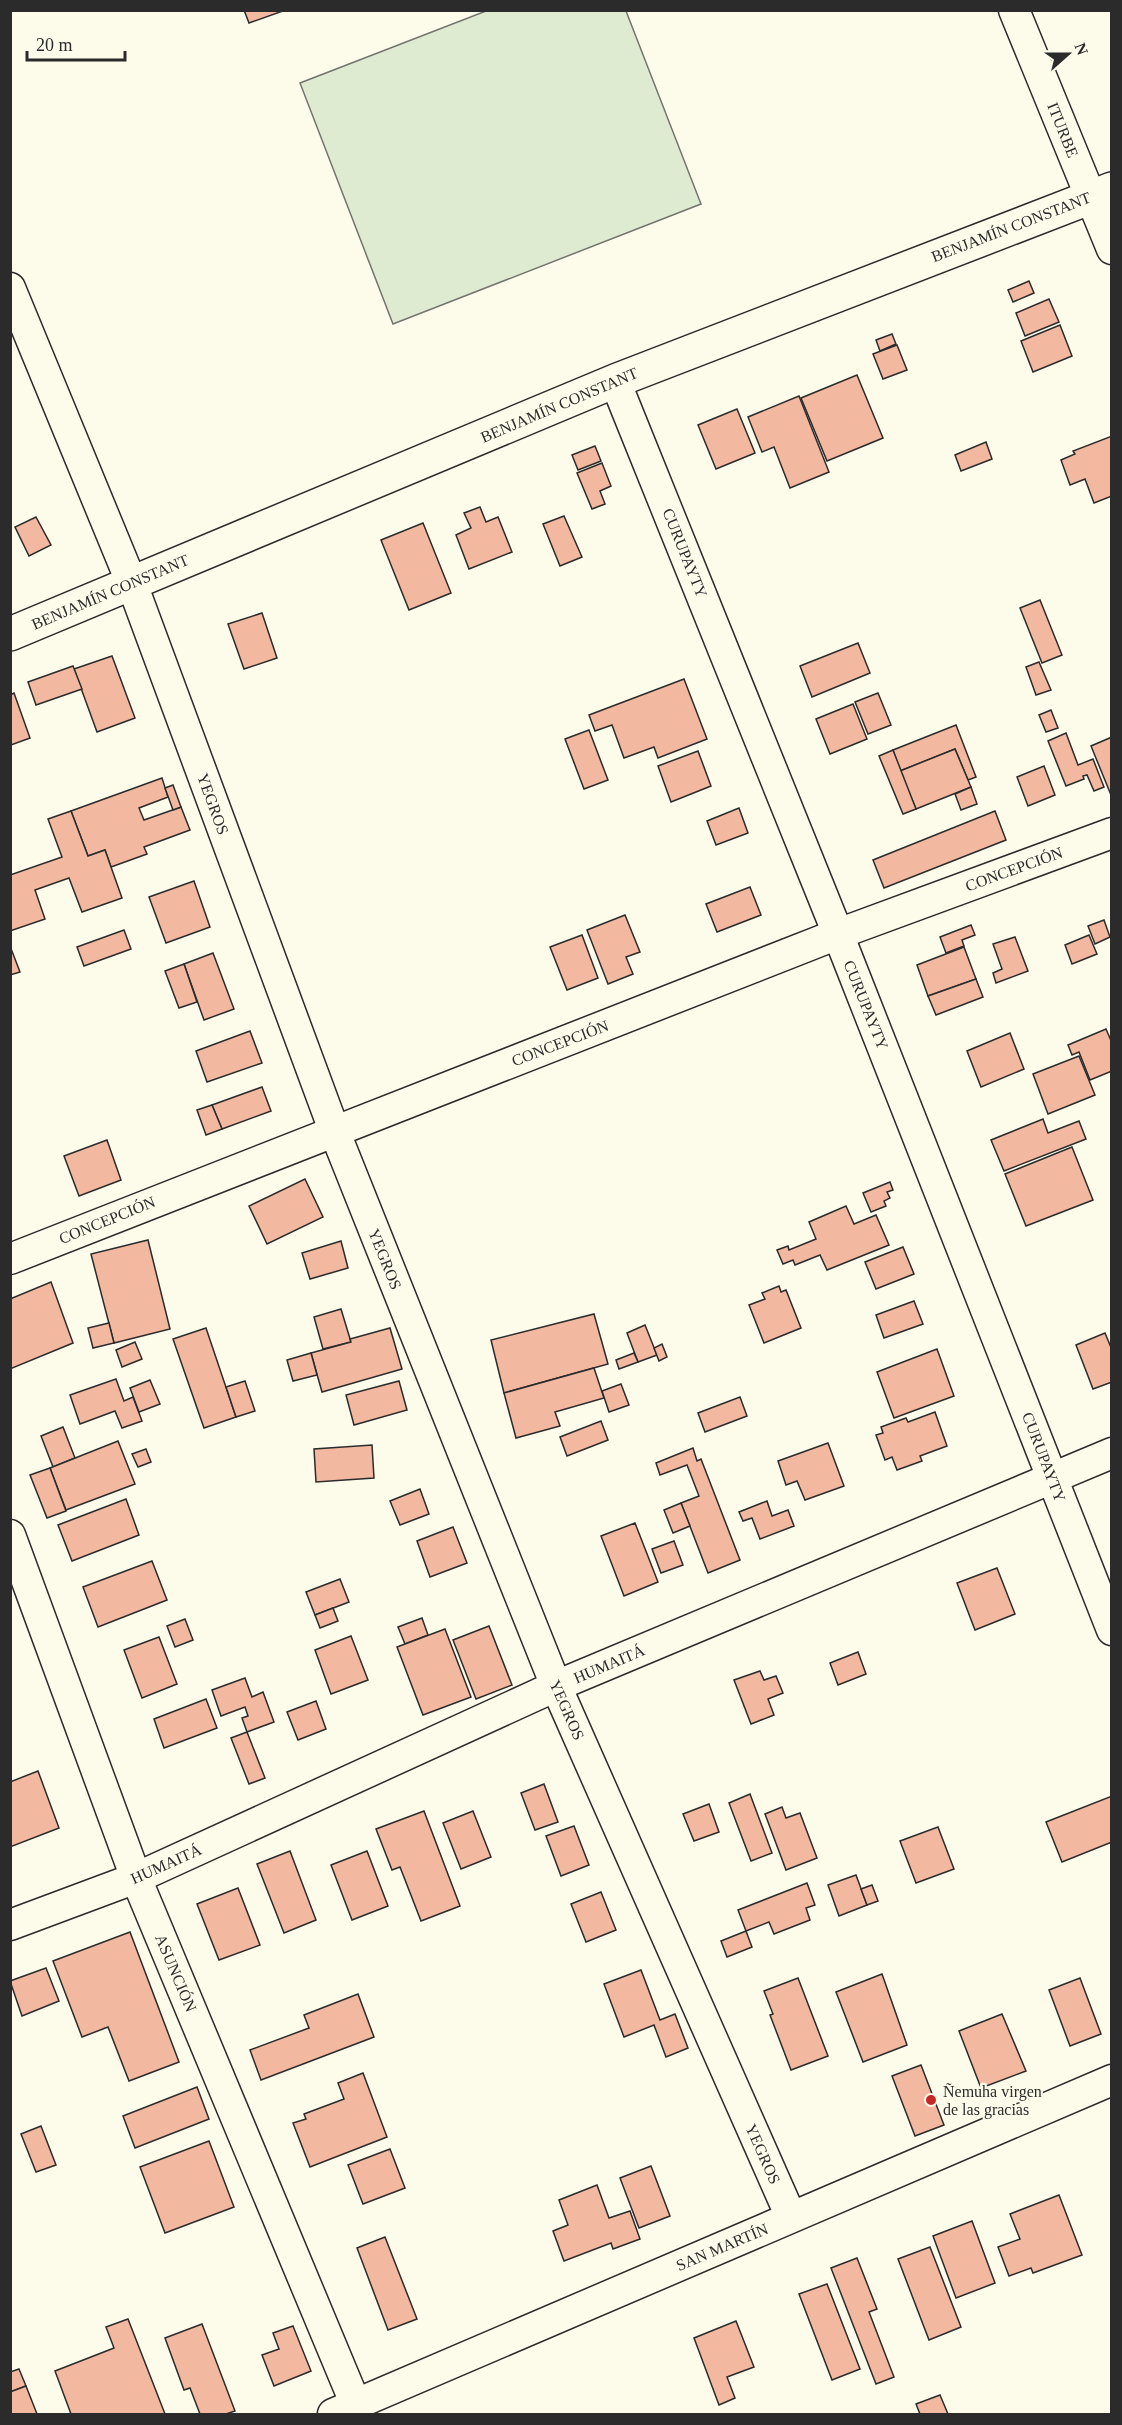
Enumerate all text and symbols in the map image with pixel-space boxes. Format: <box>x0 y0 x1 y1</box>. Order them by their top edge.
scale bar <box>27 24 124 62</box>
north arrow <box>1038 24 1098 84</box>
text: 20 m <box>36 35 73 55</box>
text: N <box>1072 40 1092 58</box>
street label: ITURBE <box>1044 100 1082 160</box>
street label: BENJAMÍN CONSTANT <box>929 188 1093 265</box>
street label: BENJAMÍN CONSTANT <box>478 363 640 446</box>
street label: CURUPAYTY <box>659 506 711 601</box>
street label: BENJAMÍN CONSTANT <box>29 550 191 633</box>
street label: YEGROS <box>194 771 232 837</box>
street label: CONCEPCIÓN <box>963 842 1065 894</box>
street label: CURUPAYTY <box>840 958 892 1053</box>
street label: CONCEPCIÓN <box>509 1016 611 1069</box>
street label: CONCEPCIÓN <box>56 1192 158 1247</box>
street label: YEGROS <box>365 1226 405 1292</box>
street label: CURUPAYTY <box>1019 1410 1069 1505</box>
street label: HUMAITÁ <box>571 1640 648 1687</box>
street label: YEGROS <box>546 1677 588 1743</box>
street label: HUMAITÁ <box>128 1840 204 1887</box>
street label: ASUNCIÓN <box>152 1931 201 2015</box>
place label: Ñemuha virgen de las gracias <box>943 2083 1042 2119</box>
marker: Ñemuha virgen de las gracias <box>924 2093 938 2107</box>
street label: YEGROS <box>742 2121 784 2187</box>
street label: SAN MARTÍN <box>673 2219 771 2274</box>

